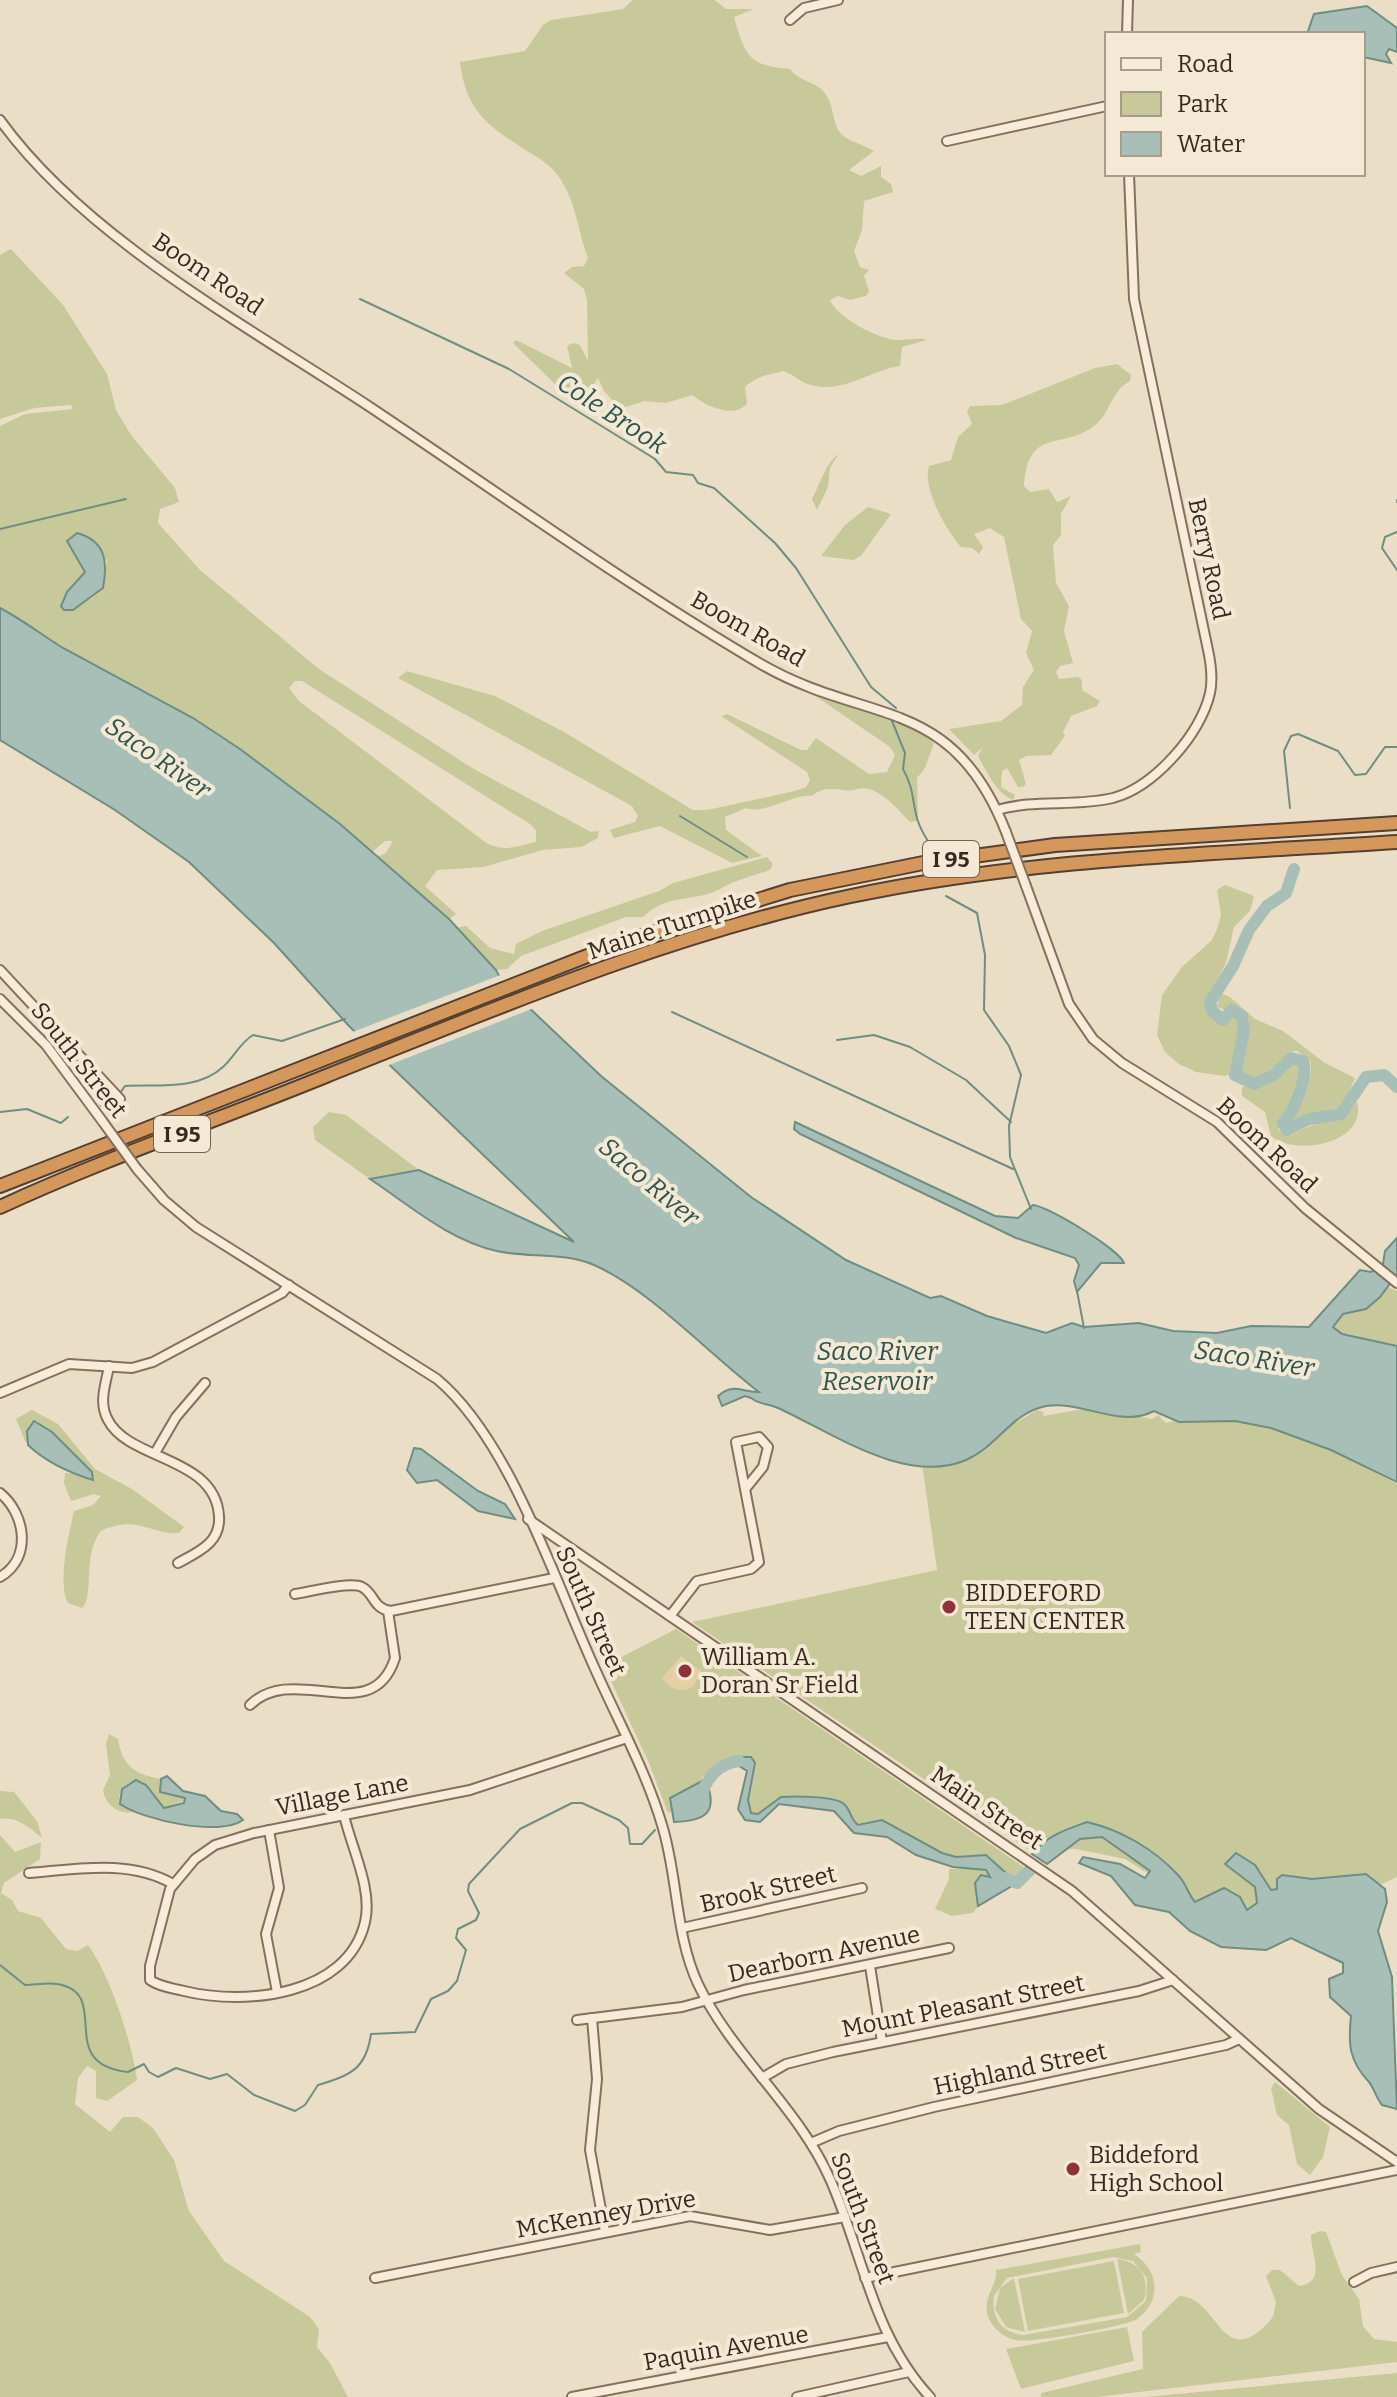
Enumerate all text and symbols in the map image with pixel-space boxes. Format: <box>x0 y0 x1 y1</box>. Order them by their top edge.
legend <box>1105 32 1365 176</box>
text: Road <box>1177 50 1233 78</box>
text: Park <box>1177 90 1228 118</box>
text: Water <box>1177 130 1245 158</box>
street label: Boom Road <box>148 227 268 321</box>
water label: Cole Brook <box>552 367 673 461</box>
street label: Berry Road <box>1182 496 1236 622</box>
street label: Boom Road <box>686 585 810 673</box>
water label: Saco River <box>100 711 218 806</box>
road number: I 95 <box>923 841 979 877</box>
street label: Maine Turnpike <box>584 885 760 965</box>
street label: South Street <box>25 997 133 1124</box>
street label: Boom Road <box>1211 1091 1323 1199</box>
road number: I 95 <box>154 1116 210 1152</box>
water label: Saco River <box>593 1131 706 1234</box>
water label: Saco River <box>1192 1334 1318 1384</box>
water label: Saco River Reservoir <box>817 1336 939 1397</box>
street label: South Street <box>550 1542 632 1680</box>
place label: BIDDEFORD TEEN CENTER <box>965 1579 1125 1635</box>
marker: BIDDEFORD TEEN CENTER <box>940 1598 958 1616</box>
place label: William A. Doran Sr Field <box>701 1643 858 1699</box>
marker: William A. Doran Sr Field <box>676 1662 694 1680</box>
street label: Main Street <box>926 1760 1049 1856</box>
street label: Village Lane <box>273 1768 411 1822</box>
street label: Brook Street <box>697 1860 839 1918</box>
street label: Dearborn Avenue <box>725 1920 923 1988</box>
street label: Mount Pleasant Street <box>839 1969 1087 2043</box>
street label: Highland Street <box>931 2037 1109 2101</box>
place label: Biddeford High School <box>1089 2141 1224 2197</box>
street label: South Street <box>825 2148 901 2288</box>
marker: Biddeford High School <box>1064 2160 1082 2178</box>
street label: McKenney Drive <box>514 2184 698 2244</box>
street label: Paquin Avenue <box>641 2320 811 2376</box>

